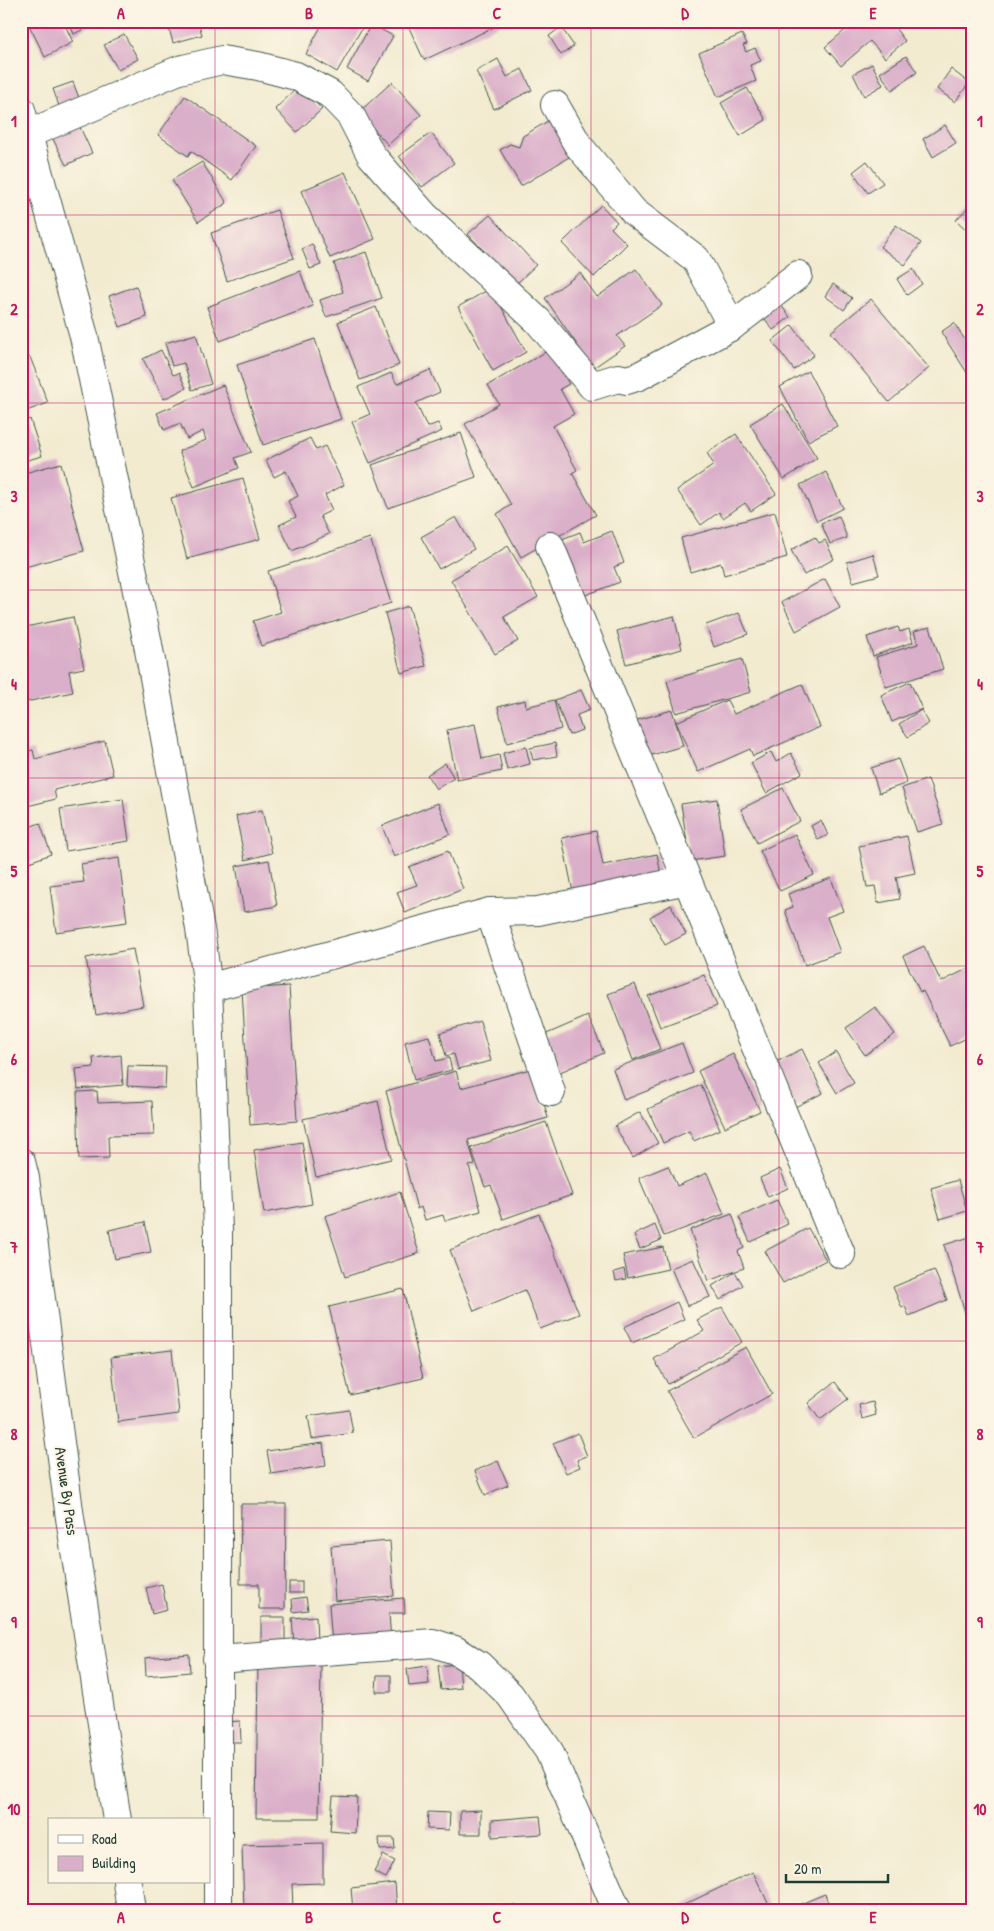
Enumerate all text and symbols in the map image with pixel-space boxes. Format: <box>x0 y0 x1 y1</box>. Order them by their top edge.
text: A <box>117 2 125 24</box>
text: B <box>305 2 313 24</box>
text: C <box>493 2 502 24</box>
text: D <box>681 2 689 24</box>
text: E <box>869 2 877 24</box>
text: 1 <box>11 110 17 132</box>
text: 1 <box>977 110 983 132</box>
text: 2 <box>10 298 18 320</box>
text: 2 <box>976 298 984 320</box>
text: 3 <box>10 485 18 507</box>
text: 3 <box>976 485 984 507</box>
text: 4 <box>11 673 17 695</box>
text: 4 <box>977 673 983 695</box>
text: 5 <box>11 860 18 882</box>
text: 5 <box>977 860 984 882</box>
text: 6 <box>11 1048 18 1070</box>
text: 6 <box>977 1048 984 1070</box>
text: 7 <box>9 1236 18 1258</box>
text: 7 <box>975 1236 984 1258</box>
text: 8 <box>11 1423 18 1445</box>
text: 8 <box>977 1423 984 1445</box>
street label: Avenue By Pass <box>50 1445 84 1537</box>
text: 9 <box>11 1611 17 1633</box>
text: 9 <box>977 1611 983 1633</box>
text: 10 <box>8 1798 20 1820</box>
text: 10 <box>974 1798 986 1820</box>
legend <box>48 1818 210 1884</box>
text: Road <box>92 1828 117 1849</box>
scale bar <box>786 1851 889 1883</box>
text: Building <box>92 1852 136 1873</box>
text: 20 m <box>794 1858 821 1879</box>
text: A <box>117 1906 125 1928</box>
text: B <box>305 1906 313 1928</box>
text: C <box>493 1906 502 1928</box>
text: D <box>681 1906 689 1928</box>
text: E <box>869 1906 877 1928</box>

